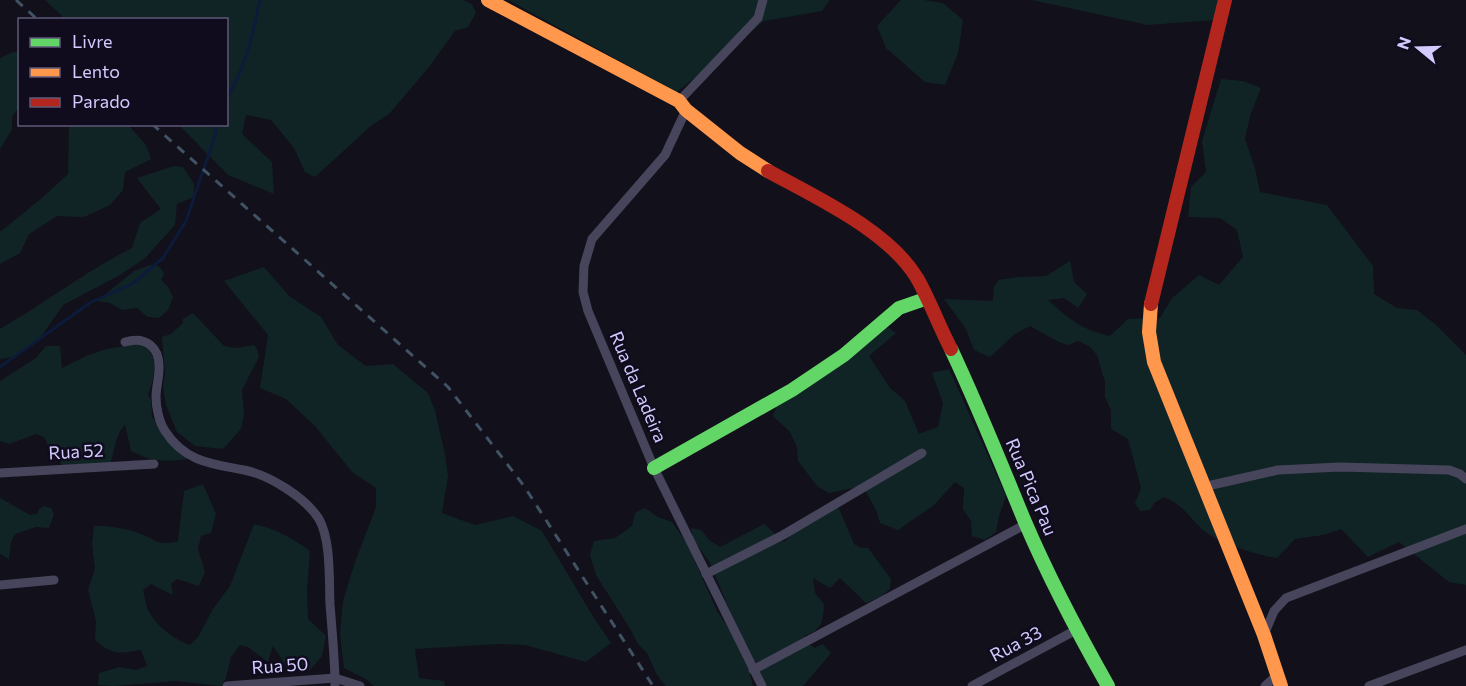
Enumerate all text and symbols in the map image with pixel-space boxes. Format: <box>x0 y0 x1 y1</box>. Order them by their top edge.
legend <box>18 18 228 126</box>
north arrow <box>1388 18 1448 78</box>
text: Livre <box>72 30 113 52</box>
text: N <box>1392 34 1414 52</box>
text: Lento <box>72 60 120 82</box>
text: Parado <box>72 90 130 112</box>
street label: Rua da Ladeira <box>606 328 672 446</box>
street label: Rua Pica Pau <box>1002 435 1062 538</box>
street label: Rua 52 <box>48 439 104 463</box>
street label: Rua 33 <box>986 620 1045 666</box>
street label: Rua 50 <box>251 652 309 678</box>

